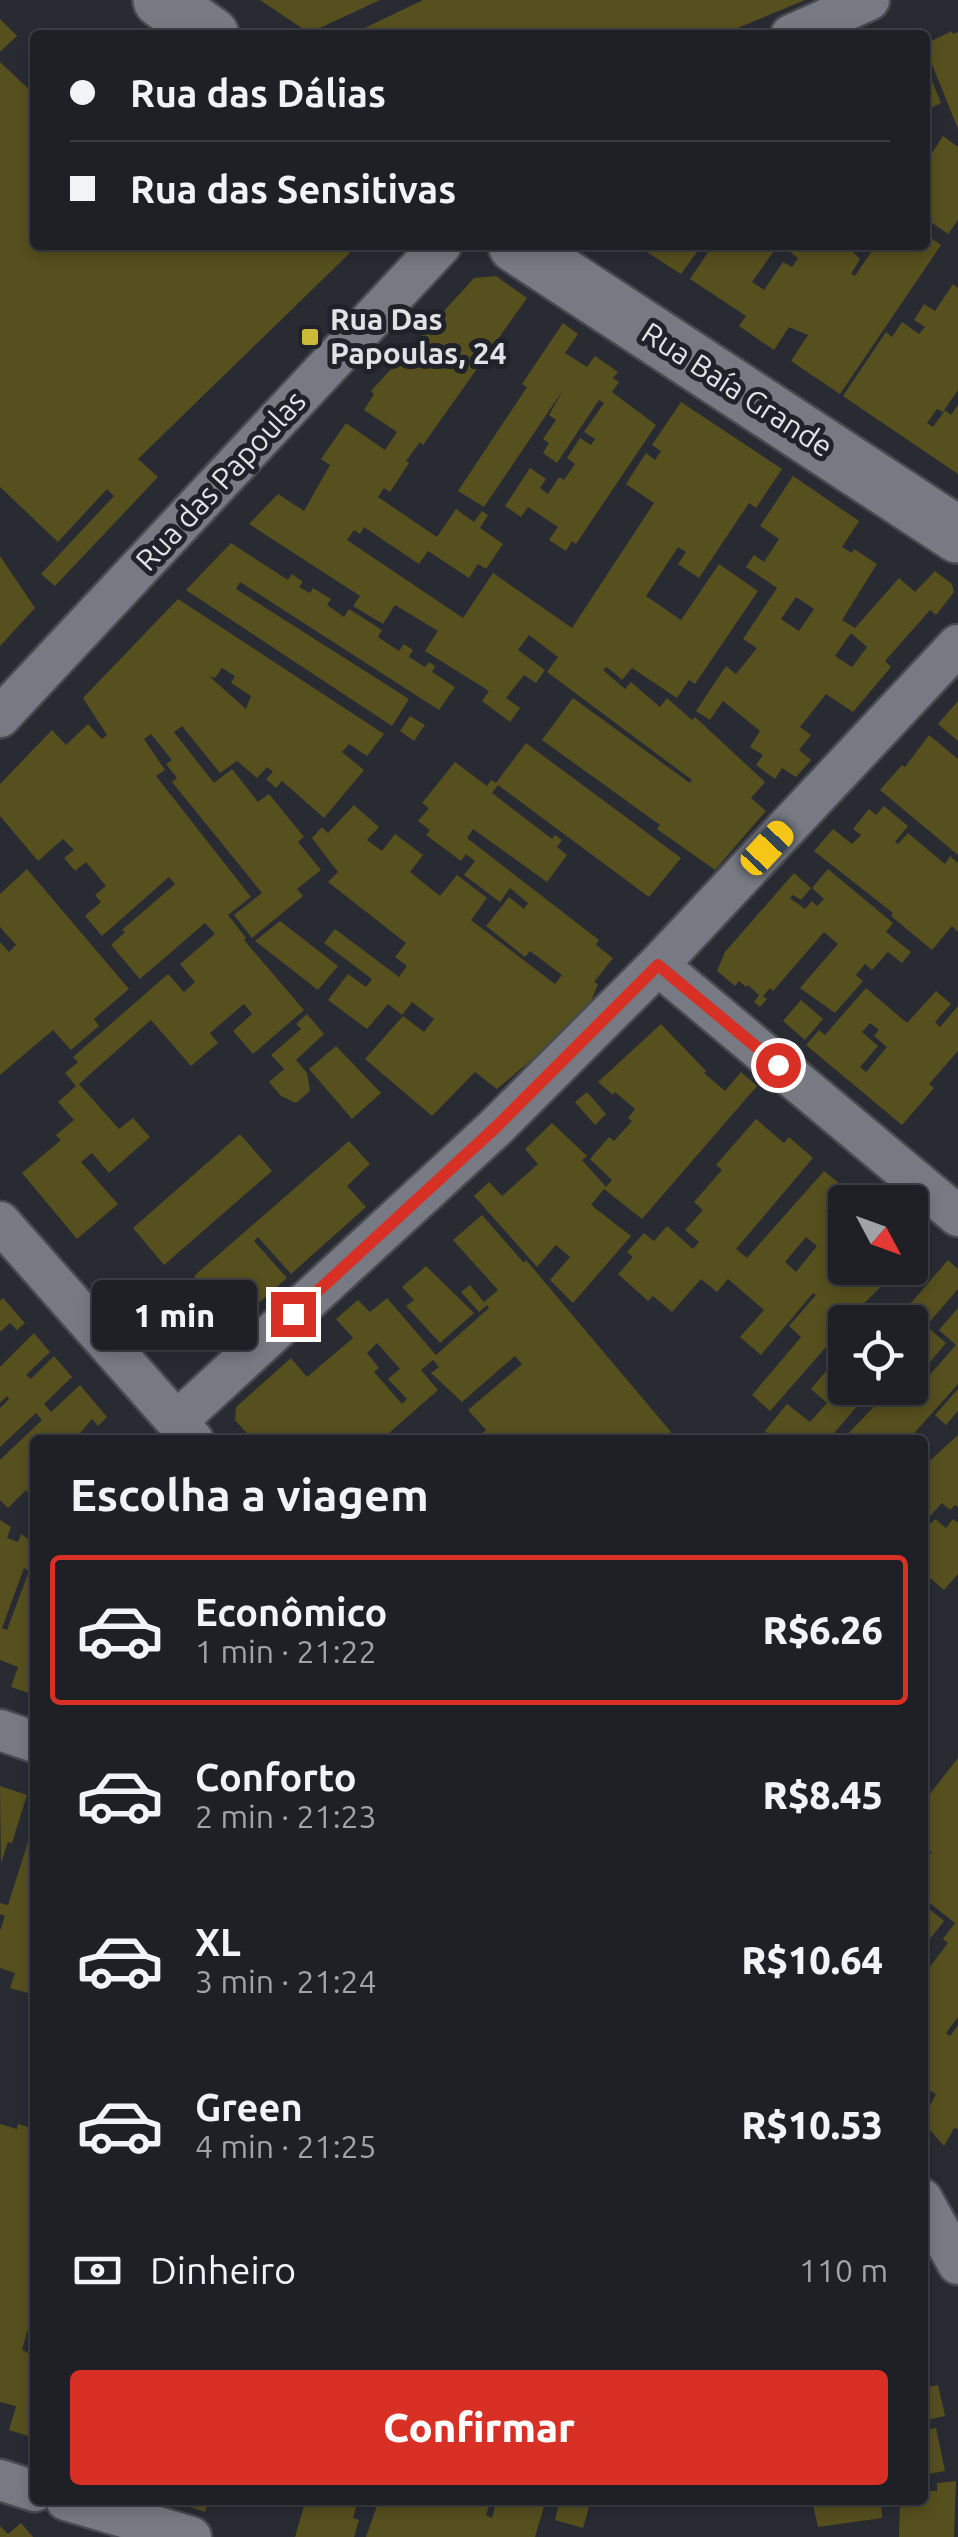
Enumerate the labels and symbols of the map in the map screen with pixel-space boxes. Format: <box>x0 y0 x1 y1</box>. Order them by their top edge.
place label: Rua Das Papoulas, 24 <box>330 302 507 370</box>
street label: Rua Baía Grande <box>636 315 839 463</box>
marker: Rua Das Papoulas, 24 <box>299 326 321 348</box>
street label: Rua das Papoulas <box>129 384 312 577</box>
car <box>736 816 798 880</box>
route start <box>756 1043 801 1088</box>
north arrow <box>828 1185 928 1285</box>
callout: 1 min <box>93 1279 258 1349</box>
route end <box>271 1292 316 1337</box>

